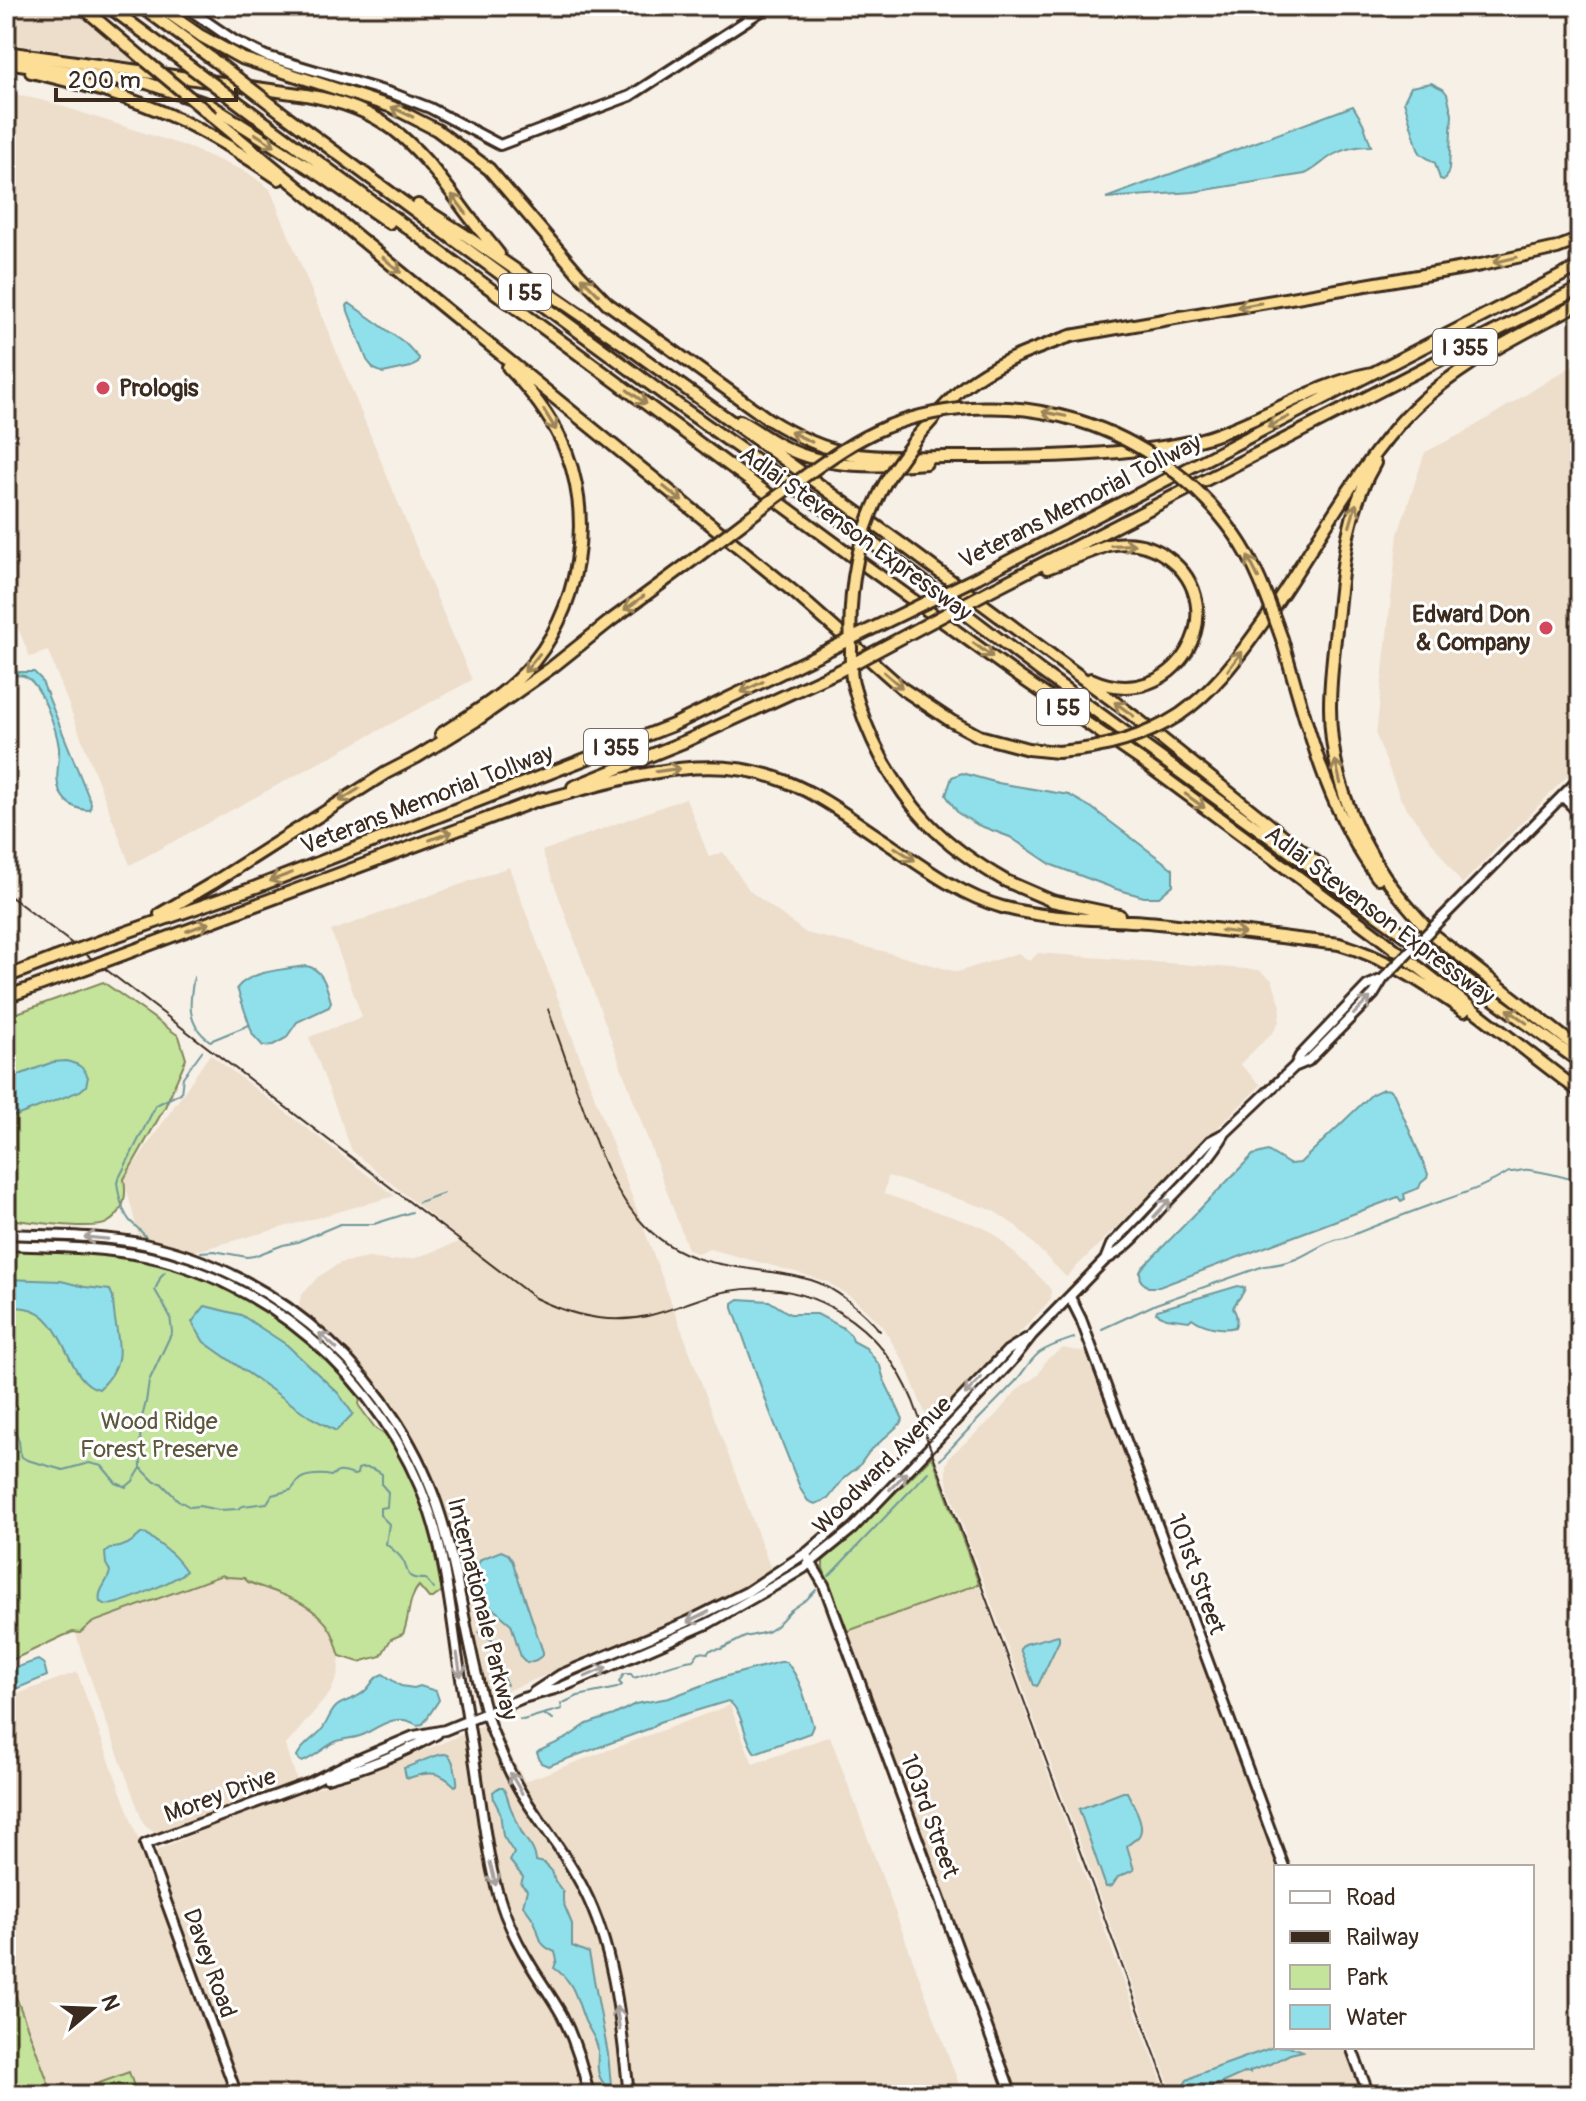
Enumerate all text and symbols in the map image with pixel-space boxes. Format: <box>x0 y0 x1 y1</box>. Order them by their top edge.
scale bar <box>56 52 236 102</box>
text: 200 m <box>68 66 141 95</box>
one-way arrow <box>390 104 414 119</box>
one-way arrow <box>253 131 275 148</box>
one-way arrow <box>451 193 468 215</box>
one-way arrow <box>1493 253 1519 268</box>
one-way arrow <box>381 256 402 274</box>
road number: I 55 <box>499 274 551 310</box>
one-way arrow <box>581 276 600 296</box>
one-way arrow <box>1237 298 1262 313</box>
road number: I 355 <box>1433 329 1497 365</box>
place label: Prologis <box>119 374 199 403</box>
marker: Prologis <box>94 379 112 397</box>
one-way arrow <box>626 389 648 406</box>
one-way arrow <box>1042 406 1067 421</box>
one-way arrow <box>542 408 558 431</box>
one-way arrow <box>1267 414 1291 430</box>
street label: Veterans Memorial Tollway <box>954 428 1206 575</box>
one-way arrow <box>790 429 814 444</box>
street label: Adlai Stevenson Expressway <box>734 439 978 627</box>
one-way arrow <box>662 486 683 503</box>
one-way arrow <box>1346 502 1361 528</box>
one-way arrow <box>1109 537 1136 552</box>
one-way arrow <box>1245 555 1261 579</box>
one-way arrow <box>624 595 645 612</box>
place label: Edward Don & Company <box>1412 600 1531 657</box>
marker: Edward Don & Company <box>1537 619 1555 637</box>
one-way arrow <box>971 642 993 659</box>
one-way arrow <box>1226 651 1243 672</box>
one-way arrow <box>523 652 540 673</box>
one-way arrow <box>883 670 903 688</box>
one-way arrow <box>740 680 764 695</box>
road number: I 55 <box>1037 689 1089 725</box>
one-way arrow <box>1114 701 1136 717</box>
road number: I 355 <box>584 729 648 765</box>
street label: Veterans Memorial Tollway <box>297 738 557 861</box>
one-way arrow <box>1330 760 1345 785</box>
one-way arrow <box>654 763 681 778</box>
one-way arrow <box>338 788 361 804</box>
one-way arrow <box>1183 792 1205 809</box>
street label: Adlai Stevenson Expressway <box>1259 820 1500 1011</box>
one-way arrow <box>428 828 453 842</box>
one-way arrow <box>893 846 916 862</box>
one-way arrow <box>269 871 294 885</box>
one-way arrow <box>185 919 209 933</box>
one-way arrow <box>1219 924 1246 939</box>
one-way arrow <box>1352 997 1371 1016</box>
one-way arrow <box>1507 1008 1528 1025</box>
one-way arrow <box>1152 1198 1170 1218</box>
one-way arrow <box>83 1230 110 1245</box>
one-way arrow <box>319 1333 339 1351</box>
one-way arrow <box>963 1376 982 1396</box>
street label: Woodward Avenue <box>807 1390 958 1541</box>
park label: Wood Ridge Forest Preserve <box>80 1407 238 1464</box>
one-way arrow <box>889 1471 908 1491</box>
street label: Internationale Parkway <box>441 1495 524 1723</box>
street label: 101st Street <box>1161 1510 1232 1639</box>
one-way arrow <box>686 1609 710 1625</box>
one-way arrow <box>452 1652 467 1677</box>
one-way arrow <box>584 1664 608 1679</box>
street label: 103rd Street <box>894 1750 965 1882</box>
street label: Morey Drive <box>160 1762 280 1829</box>
one-way arrow <box>508 1772 524 1795</box>
one-way arrow <box>486 1861 501 1887</box>
legend <box>1274 1865 1534 2049</box>
text: Road <box>1346 1883 1396 1912</box>
street label: Davey Road <box>176 1905 243 2022</box>
text: Railway <box>1346 1923 1419 1952</box>
text: Park <box>1346 1963 1388 1992</box>
north arrow <box>52 1969 132 2049</box>
text: N <box>94 1991 126 2015</box>
text: Water <box>1346 2003 1407 2032</box>
one-way arrow <box>610 2006 625 2031</box>

